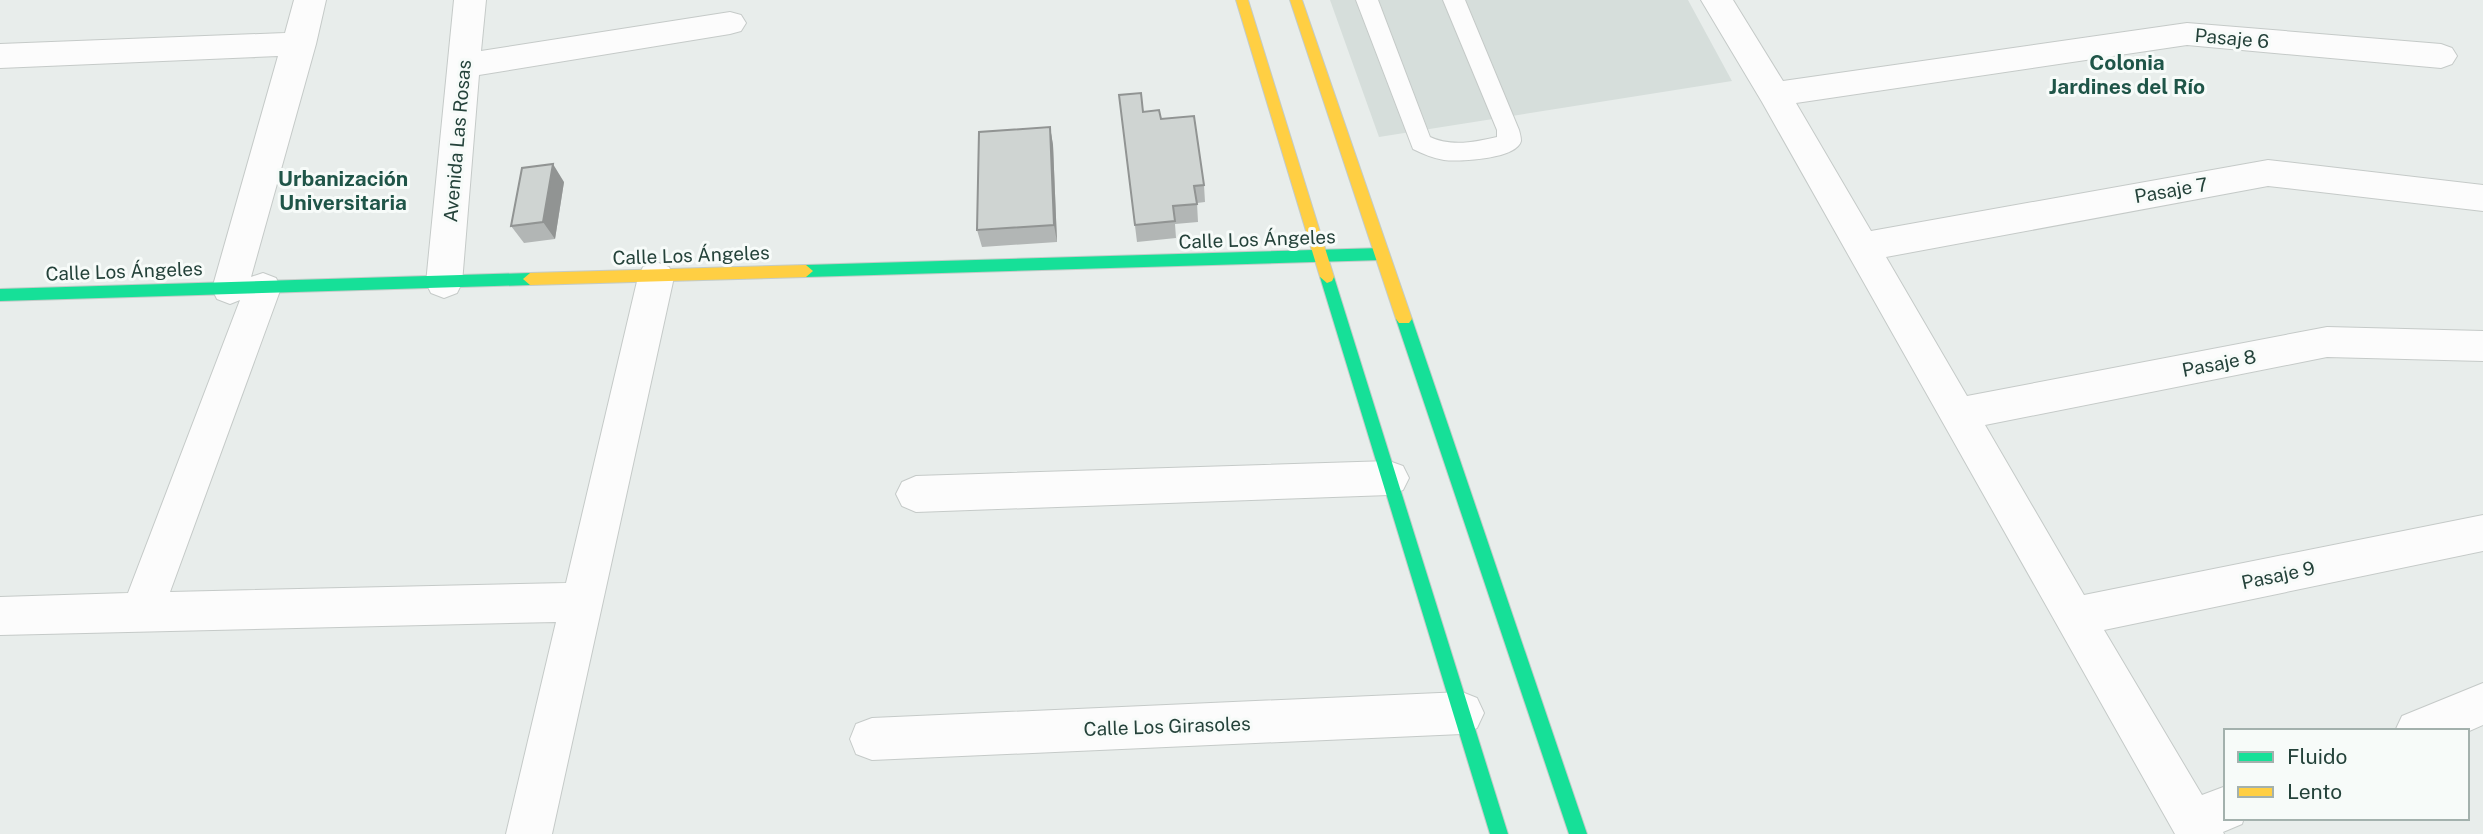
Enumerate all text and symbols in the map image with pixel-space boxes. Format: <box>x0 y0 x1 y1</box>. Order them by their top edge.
street label: Pasaje 6 <box>2194 24 2270 52</box>
district label: Colonia Jardines del Río <box>2049 50 2205 99</box>
street label: Avenida Las Rosas <box>439 59 475 223</box>
district label: Urbanización Universitaria <box>278 166 408 215</box>
street label: Pasaje 7 <box>2133 173 2209 207</box>
street label: Calle Los Ángeles <box>1178 225 1336 253</box>
street label: Calle Los Ángeles <box>612 241 770 269</box>
street label: Calle Los Ángeles <box>45 257 203 285</box>
street label: Pasaje 8 <box>2180 345 2258 381</box>
street label: Pasaje 9 <box>2239 556 2317 594</box>
street label: Calle Los Girasoles <box>1083 712 1251 740</box>
legend <box>2224 729 2469 820</box>
text: Fluido <box>2287 744 2347 769</box>
text: Lento <box>2287 779 2342 804</box>

